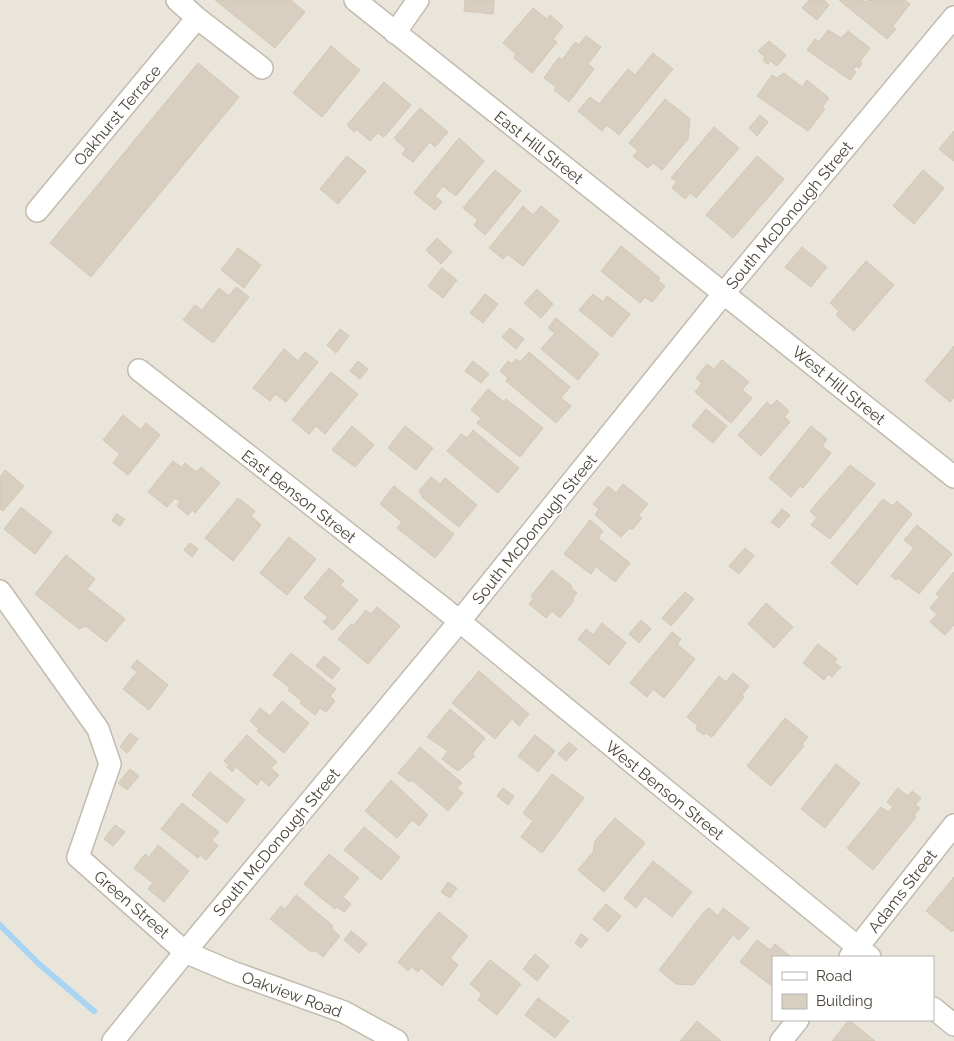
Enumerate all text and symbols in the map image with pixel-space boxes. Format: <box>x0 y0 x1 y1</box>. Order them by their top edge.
street label: Oakhurst Terrace <box>70 61 165 170</box>
street label: East Hill Street <box>490 107 587 188</box>
street label: South McDonough Street <box>722 137 857 293</box>
street label: West Hill Street <box>788 342 890 429</box>
street label: East Benson Street <box>238 446 360 547</box>
street label: South McDonough Street <box>468 450 601 608</box>
street label: West Benson Street <box>602 737 728 844</box>
street label: South McDonough Street <box>209 764 344 920</box>
street label: Adams Street <box>864 846 941 937</box>
street label: Green Street <box>90 867 174 943</box>
legend <box>772 956 934 1021</box>
text: Road <box>816 967 852 985</box>
street label: Oakview Road <box>239 968 345 1021</box>
text: Building <box>816 992 873 1010</box>

